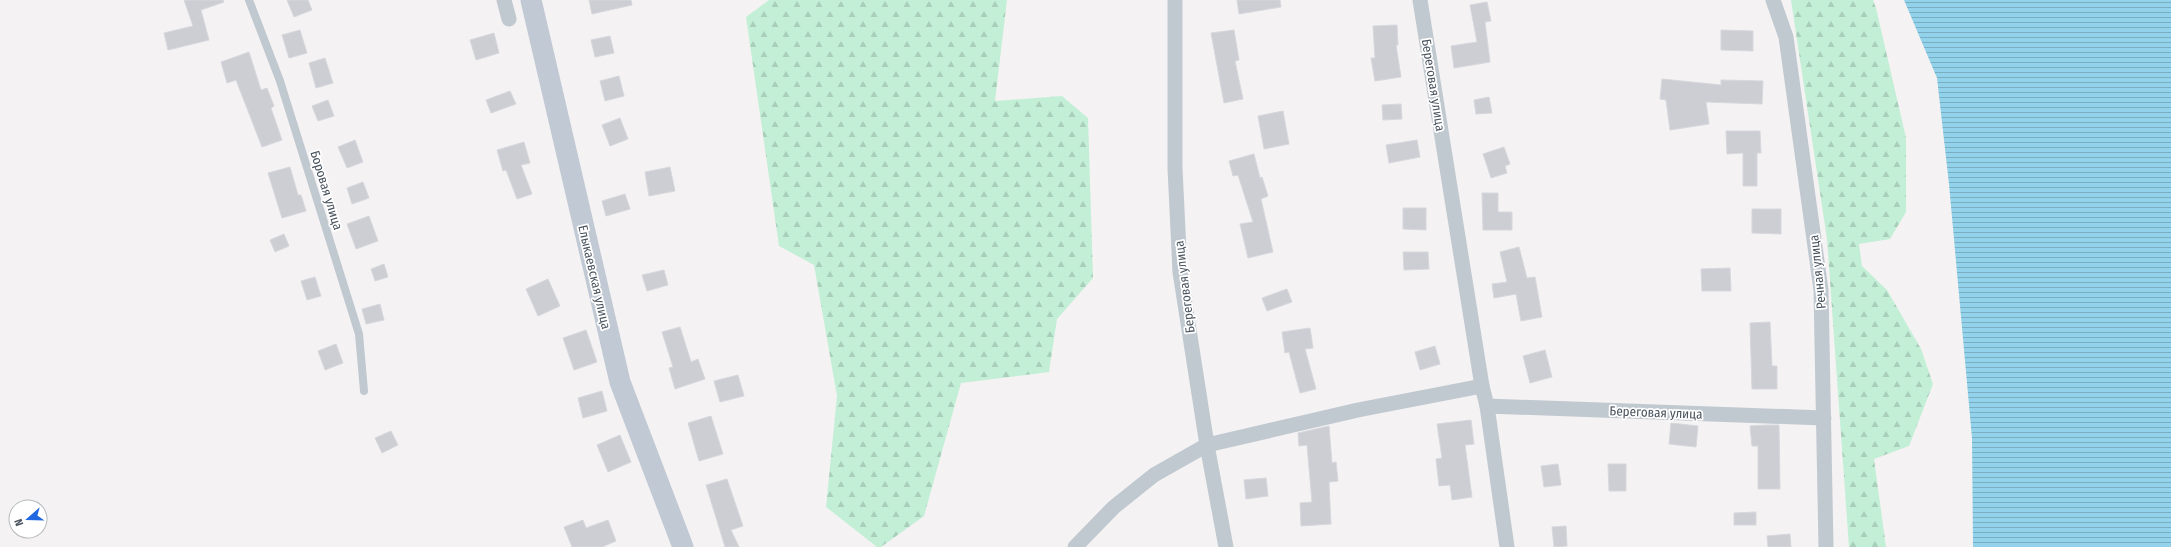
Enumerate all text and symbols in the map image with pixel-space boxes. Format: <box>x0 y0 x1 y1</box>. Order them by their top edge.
street label: Береговая улица <box>1419 38 1448 132</box>
street label: Боровая улица <box>307 149 346 232</box>
street label: Елыкаевская улица <box>575 224 614 331</box>
street label: Речная улица <box>1806 234 1829 310</box>
street label: Береговая улица <box>1171 240 1198 334</box>
street label: Береговая улица <box>1609 403 1703 422</box>
north arrow <box>8 499 48 539</box>
text: N <box>12 517 26 528</box>

